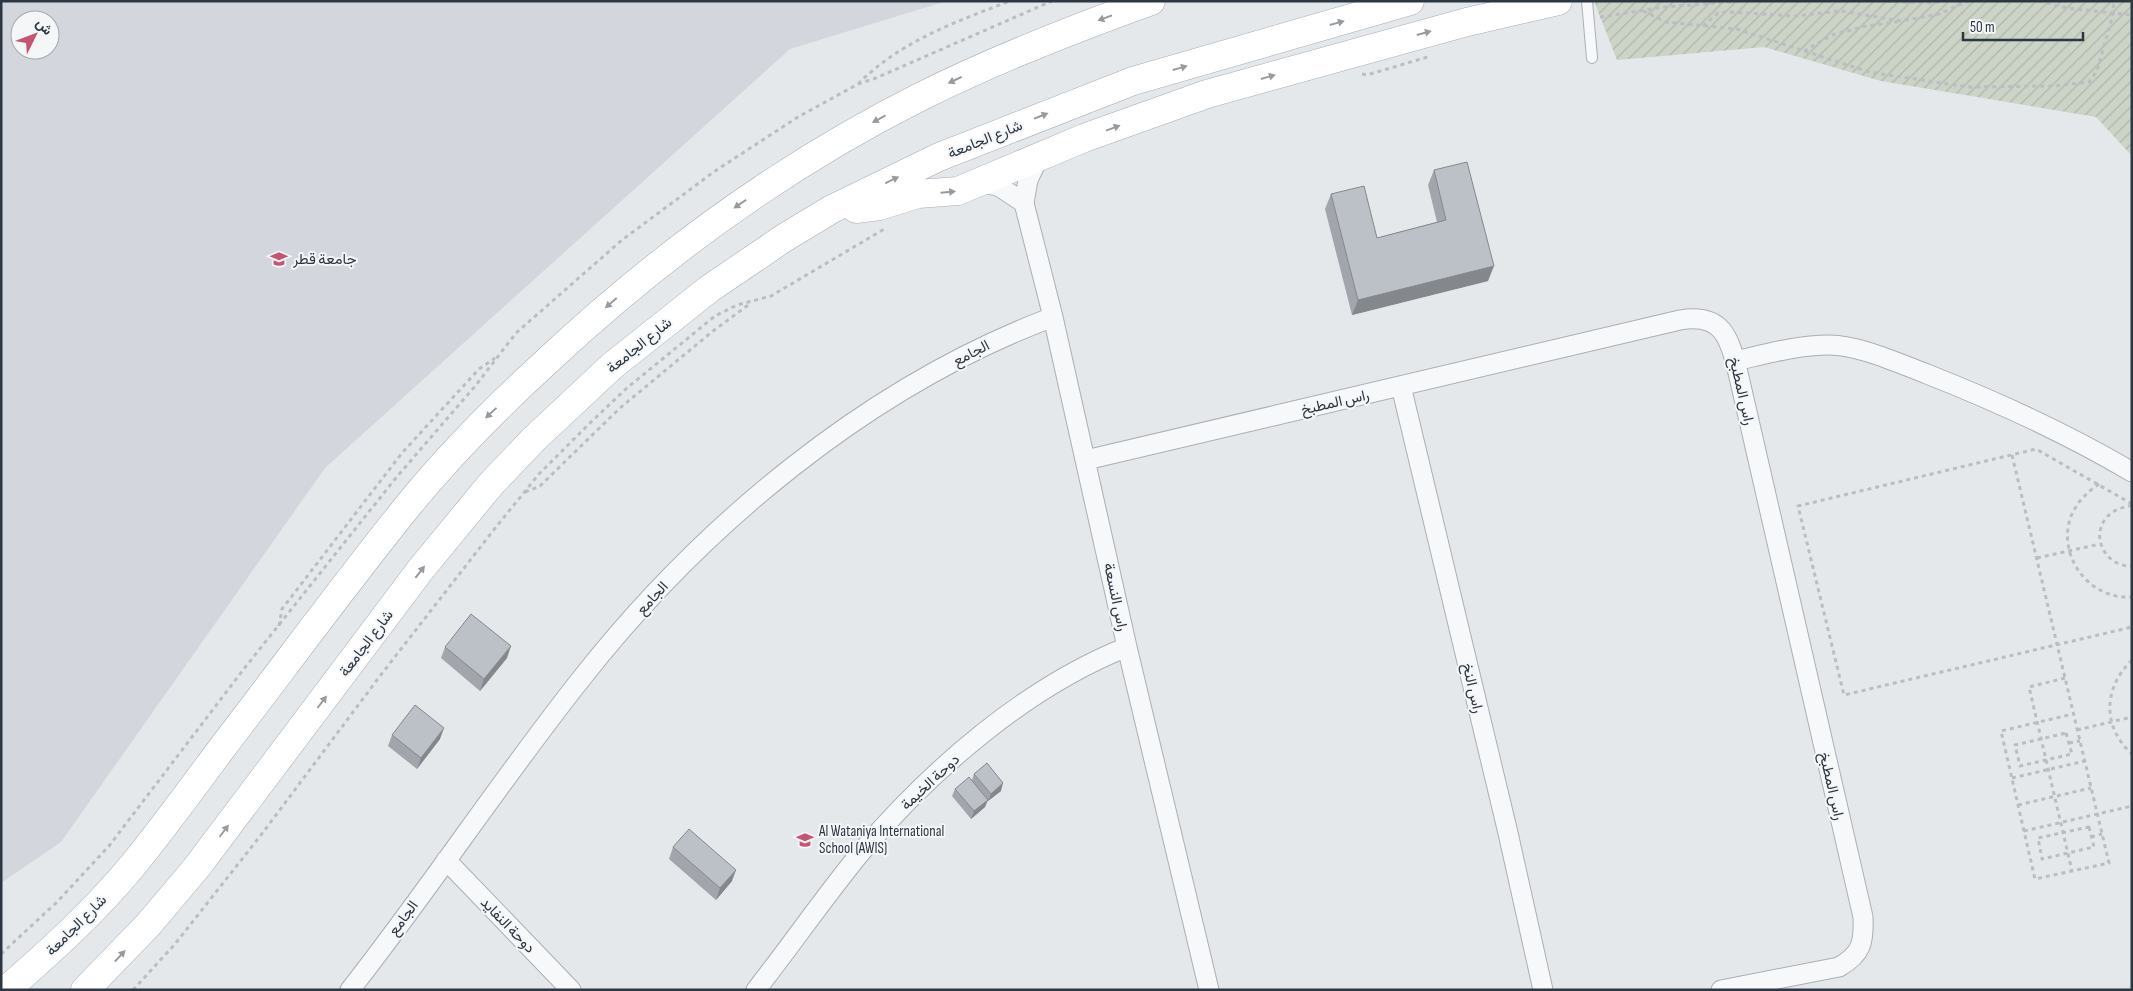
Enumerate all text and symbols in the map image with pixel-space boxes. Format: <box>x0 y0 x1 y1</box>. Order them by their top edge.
north arrow <box>10 10 60 60</box>
scale bar <box>1963 10 2083 42</box>
text: ش <box>32 15 56 39</box>
one-way arrow <box>1098 15 1113 22</box>
one-way arrow <box>1329 18 1344 26</box>
text: 50 m <box>1970 18 1995 37</box>
one-way arrow <box>1417 29 1432 37</box>
one-way arrow <box>1173 63 1188 71</box>
one-way arrow <box>1260 72 1275 80</box>
one-way arrow <box>948 76 962 84</box>
one-way arrow <box>1034 112 1049 120</box>
one-way arrow <box>871 115 886 123</box>
street label: شارع الجامعة <box>945 116 1026 164</box>
one-way arrow <box>1106 124 1121 131</box>
one-way arrow <box>885 176 899 184</box>
one-way arrow <box>941 187 957 195</box>
one-way arrow <box>734 200 747 209</box>
school or university icon: جامعة قطر <box>269 249 289 269</box>
place label: جامعة قطر <box>292 250 357 269</box>
one-way arrow <box>606 297 618 309</box>
street label: شارع الجامعة <box>603 313 677 378</box>
street label: الجامع <box>950 336 993 372</box>
street label: راس المطبخ <box>1723 355 1759 427</box>
street label: راس المطبخ <box>1299 385 1371 421</box>
one-way arrow <box>486 407 498 419</box>
street label: راس النسعة <box>1099 561 1132 633</box>
one-way arrow <box>414 566 425 579</box>
street label: الجامع <box>632 577 673 620</box>
street label: شارع الجامعة <box>335 606 399 681</box>
street label: راس النخ <box>1457 661 1487 715</box>
one-way arrow <box>317 695 327 709</box>
street label: دوحة الخيمة <box>897 750 964 815</box>
street label: راس المطبخ <box>1813 750 1849 822</box>
place label: Al Wataniya International School (AWIS) <box>818 822 944 858</box>
one-way arrow <box>219 824 229 838</box>
school or university icon: Al Wataniya International School (AWIS) <box>795 830 815 850</box>
street label: شارع الجامعة <box>42 891 112 961</box>
street label: دوحة النفايد <box>476 893 539 957</box>
street label: الجامع <box>384 897 423 940</box>
one-way arrow <box>114 950 126 962</box>

